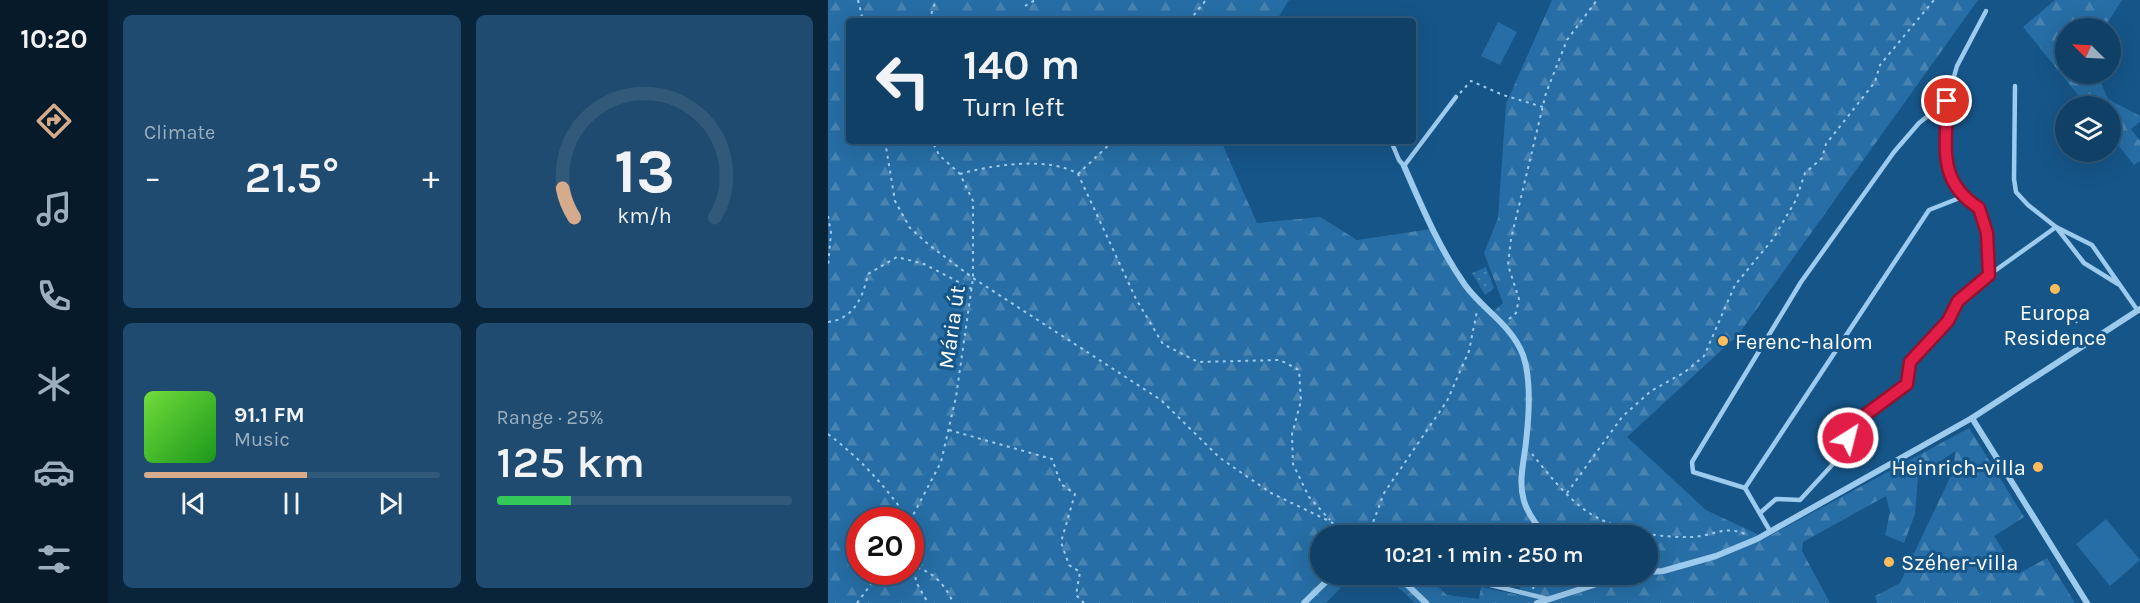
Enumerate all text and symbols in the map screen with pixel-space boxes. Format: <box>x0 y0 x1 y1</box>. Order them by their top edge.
north arrow <box>2055 18 2121 84</box>
map controls <box>2055 18 2121 162</box>
text: 10:20 <box>20 23 88 55</box>
text: 140 m <box>963 40 1080 90</box>
icon: left <box>864 42 942 120</box>
pin <box>1921 75 1972 126</box>
icon: arrive <box>1930 84 1963 117</box>
text: Turn left <box>963 91 1064 123</box>
button: layers <box>2055 96 2121 162</box>
icon: directions <box>33 100 75 142</box>
text: Climate <box>144 121 215 144</box>
text: 13 <box>614 135 675 208</box>
text: 21.5° <box>244 151 339 203</box>
text: − <box>144 158 161 196</box>
text: + <box>422 158 439 196</box>
icon: music <box>33 188 75 230</box>
text: km/h <box>617 204 671 229</box>
icon: phone <box>33 275 75 317</box>
marker: Europa Residence <box>2048 282 2062 296</box>
street label: Mária út <box>933 284 971 371</box>
place label: Europa Residence <box>2003 300 2107 351</box>
place label: Ferenc-halom <box>1735 329 1873 355</box>
marker: Ferenc-halom <box>1716 334 1730 348</box>
icon: climate <box>33 363 75 405</box>
text: 91.1 FM <box>234 402 305 428</box>
text: Range · 25% <box>497 406 604 429</box>
position arrow <box>1816 406 1880 470</box>
text: Music <box>234 428 290 451</box>
text: 125 km <box>497 436 645 488</box>
icon: car <box>33 451 75 493</box>
place label: Heinrich-villa <box>1891 455 2026 481</box>
marker: Heinrich-villa <box>2031 460 2045 474</box>
icon: previous <box>177 487 210 520</box>
icon: pause <box>275 487 308 520</box>
icon: next <box>374 487 407 520</box>
speed limit sign: 20 <box>846 507 924 585</box>
icon: filters <box>33 538 75 580</box>
text: 10:21 · 1 min · 250 m <box>1384 542 1584 568</box>
place label: Széher-villa <box>1901 550 2018 576</box>
marker: Széher-villa <box>1882 555 1896 569</box>

